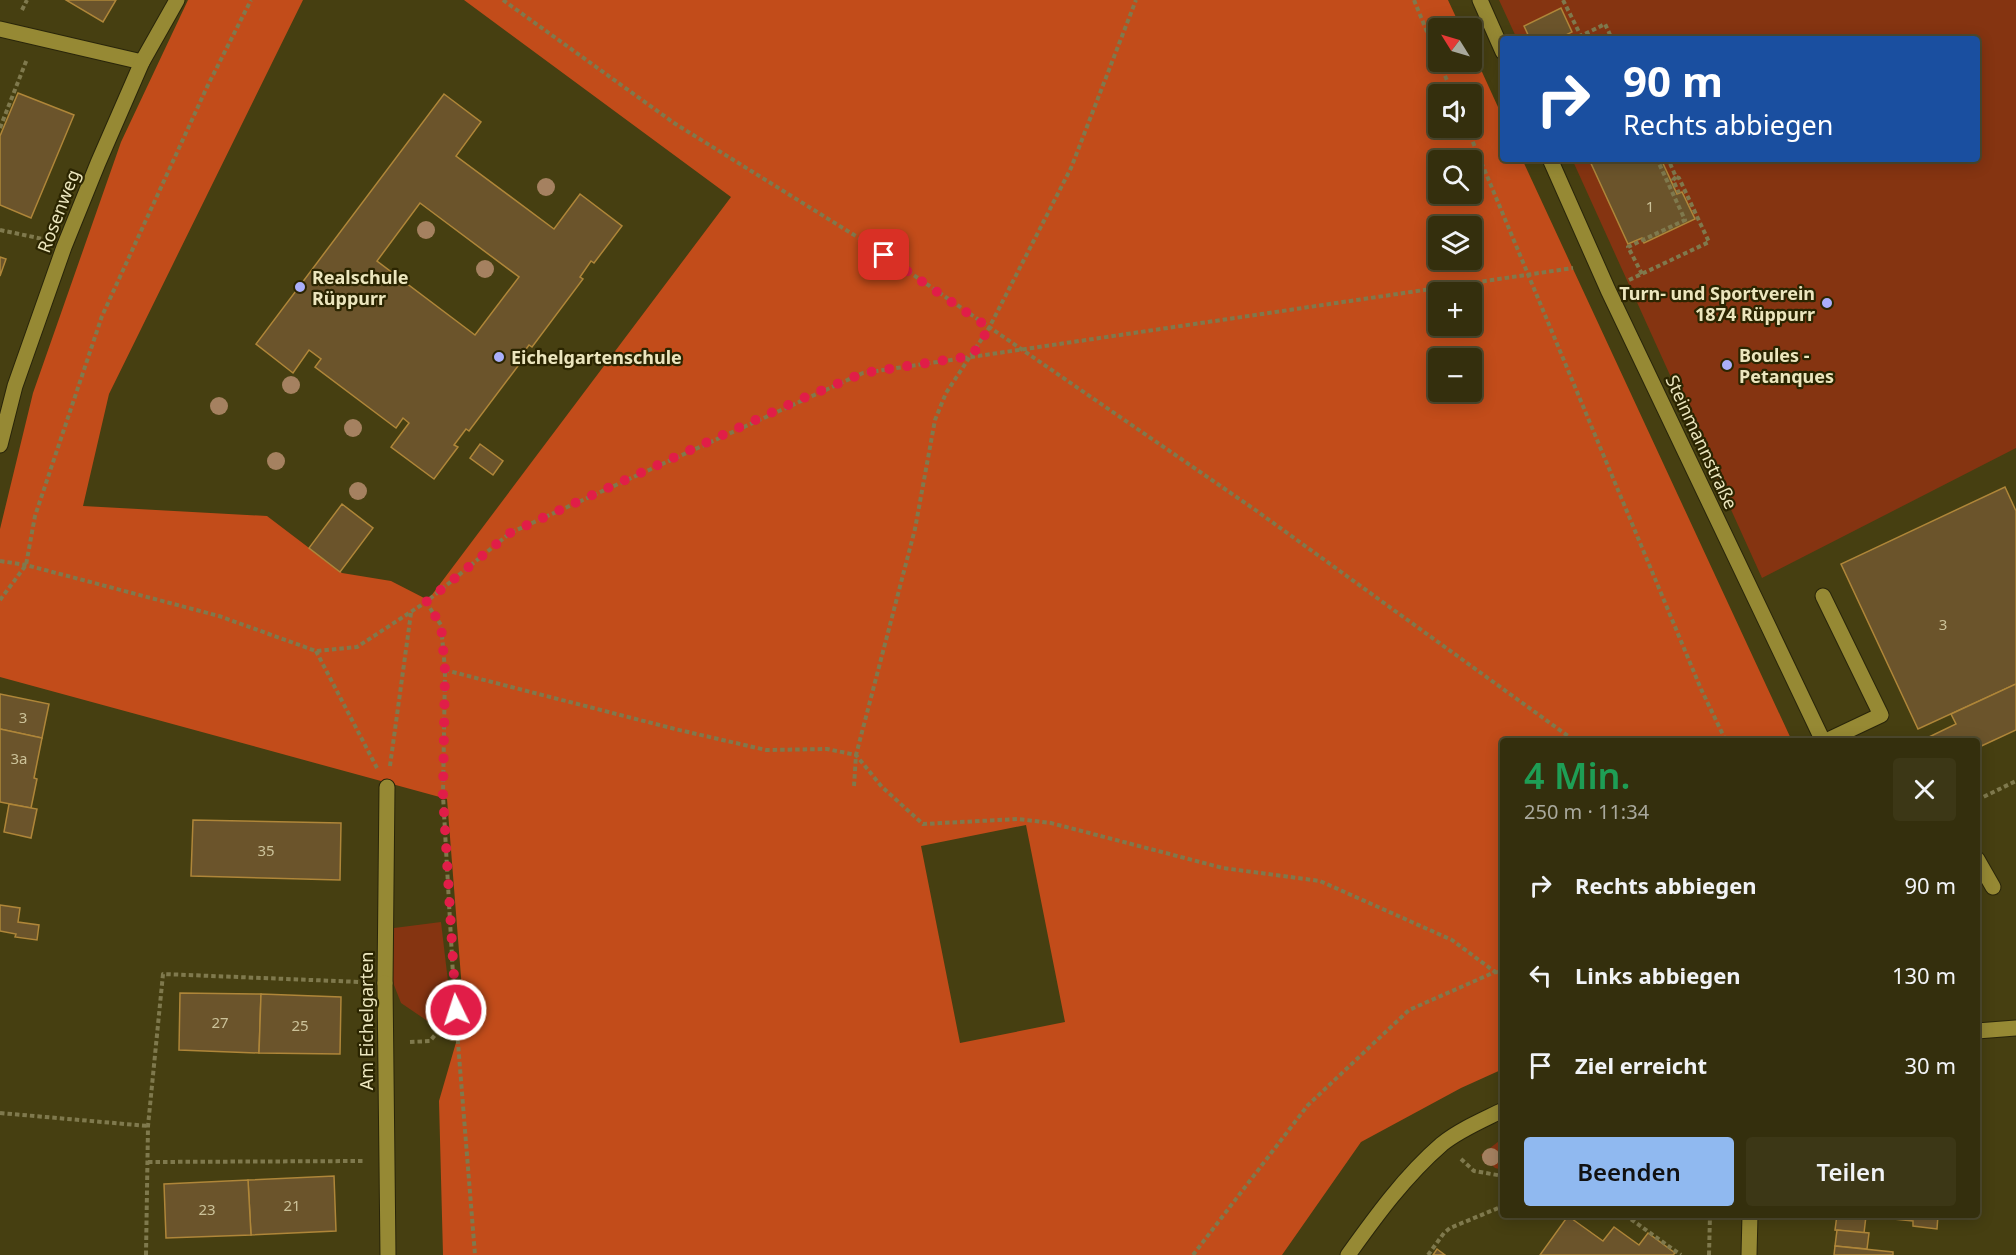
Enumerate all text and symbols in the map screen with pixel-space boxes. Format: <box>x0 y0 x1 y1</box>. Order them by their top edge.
north arrow <box>1428 18 1482 72</box>
map controls <box>1428 18 1482 402</box>
text: 90 m <box>1623 52 1723 109</box>
icon: right <box>1524 60 1602 138</box>
button: sound <box>1428 84 1482 138</box>
text: Rechts abbiegen <box>1623 106 1833 143</box>
button: search <box>1428 150 1482 204</box>
street label: Rosenweg <box>31 166 85 256</box>
house number: 1 <box>1646 196 1654 216</box>
button: layers <box>1428 216 1482 270</box>
pin <box>858 229 909 280</box>
icon: arrive <box>867 238 900 271</box>
place label: Realschule Rüppurr <box>312 265 409 310</box>
marker: Realschule Rüppurr <box>293 280 307 294</box>
place label: Turn- und Sportverein 1874 Rüppurr <box>1619 281 1815 326</box>
button: + <box>1428 282 1482 336</box>
marker: Turn- und Sportverein 1874 Rüppurr <box>1820 296 1834 310</box>
place label: Boules - Petanques <box>1739 343 1834 388</box>
place label: Eichelgartenschule <box>511 345 682 369</box>
button: − <box>1428 348 1482 402</box>
marker: Eichelgartenschule <box>492 350 506 364</box>
marker: Boules - Petanques <box>1720 358 1734 372</box>
street label: Steinmannstraße <box>1660 371 1744 513</box>
house number: 3 <box>1939 614 1947 634</box>
house number: 3 <box>19 707 27 727</box>
house number: 3a <box>11 748 28 768</box>
text: 4 Min. <box>1524 751 1631 800</box>
button: close <box>1893 758 1956 821</box>
text: 250 m · 11:34 <box>1524 798 1649 825</box>
house number: 35 <box>257 840 275 860</box>
icon: right <box>1524 869 1557 902</box>
text: Rechts abbiegen <box>1575 870 1757 900</box>
text: 90 m <box>1905 870 1956 900</box>
street label: Am Eichelgarten <box>354 952 378 1090</box>
icon: left <box>1524 959 1557 992</box>
text: Links abbiegen <box>1575 960 1741 990</box>
text: 130 m <box>1892 960 1956 990</box>
position arrow <box>424 978 488 1042</box>
house number: 27 <box>211 1012 229 1032</box>
house number: 25 <box>291 1015 309 1035</box>
icon: arrive <box>1524 1049 1557 1082</box>
text: Ziel erreicht <box>1575 1050 1707 1080</box>
text: 30 m <box>1905 1050 1956 1080</box>
button: Beenden <box>1524 1137 1734 1206</box>
button: Teilen <box>1746 1137 1956 1206</box>
house number: 21 <box>283 1195 301 1215</box>
house number: 23 <box>198 1199 216 1219</box>

